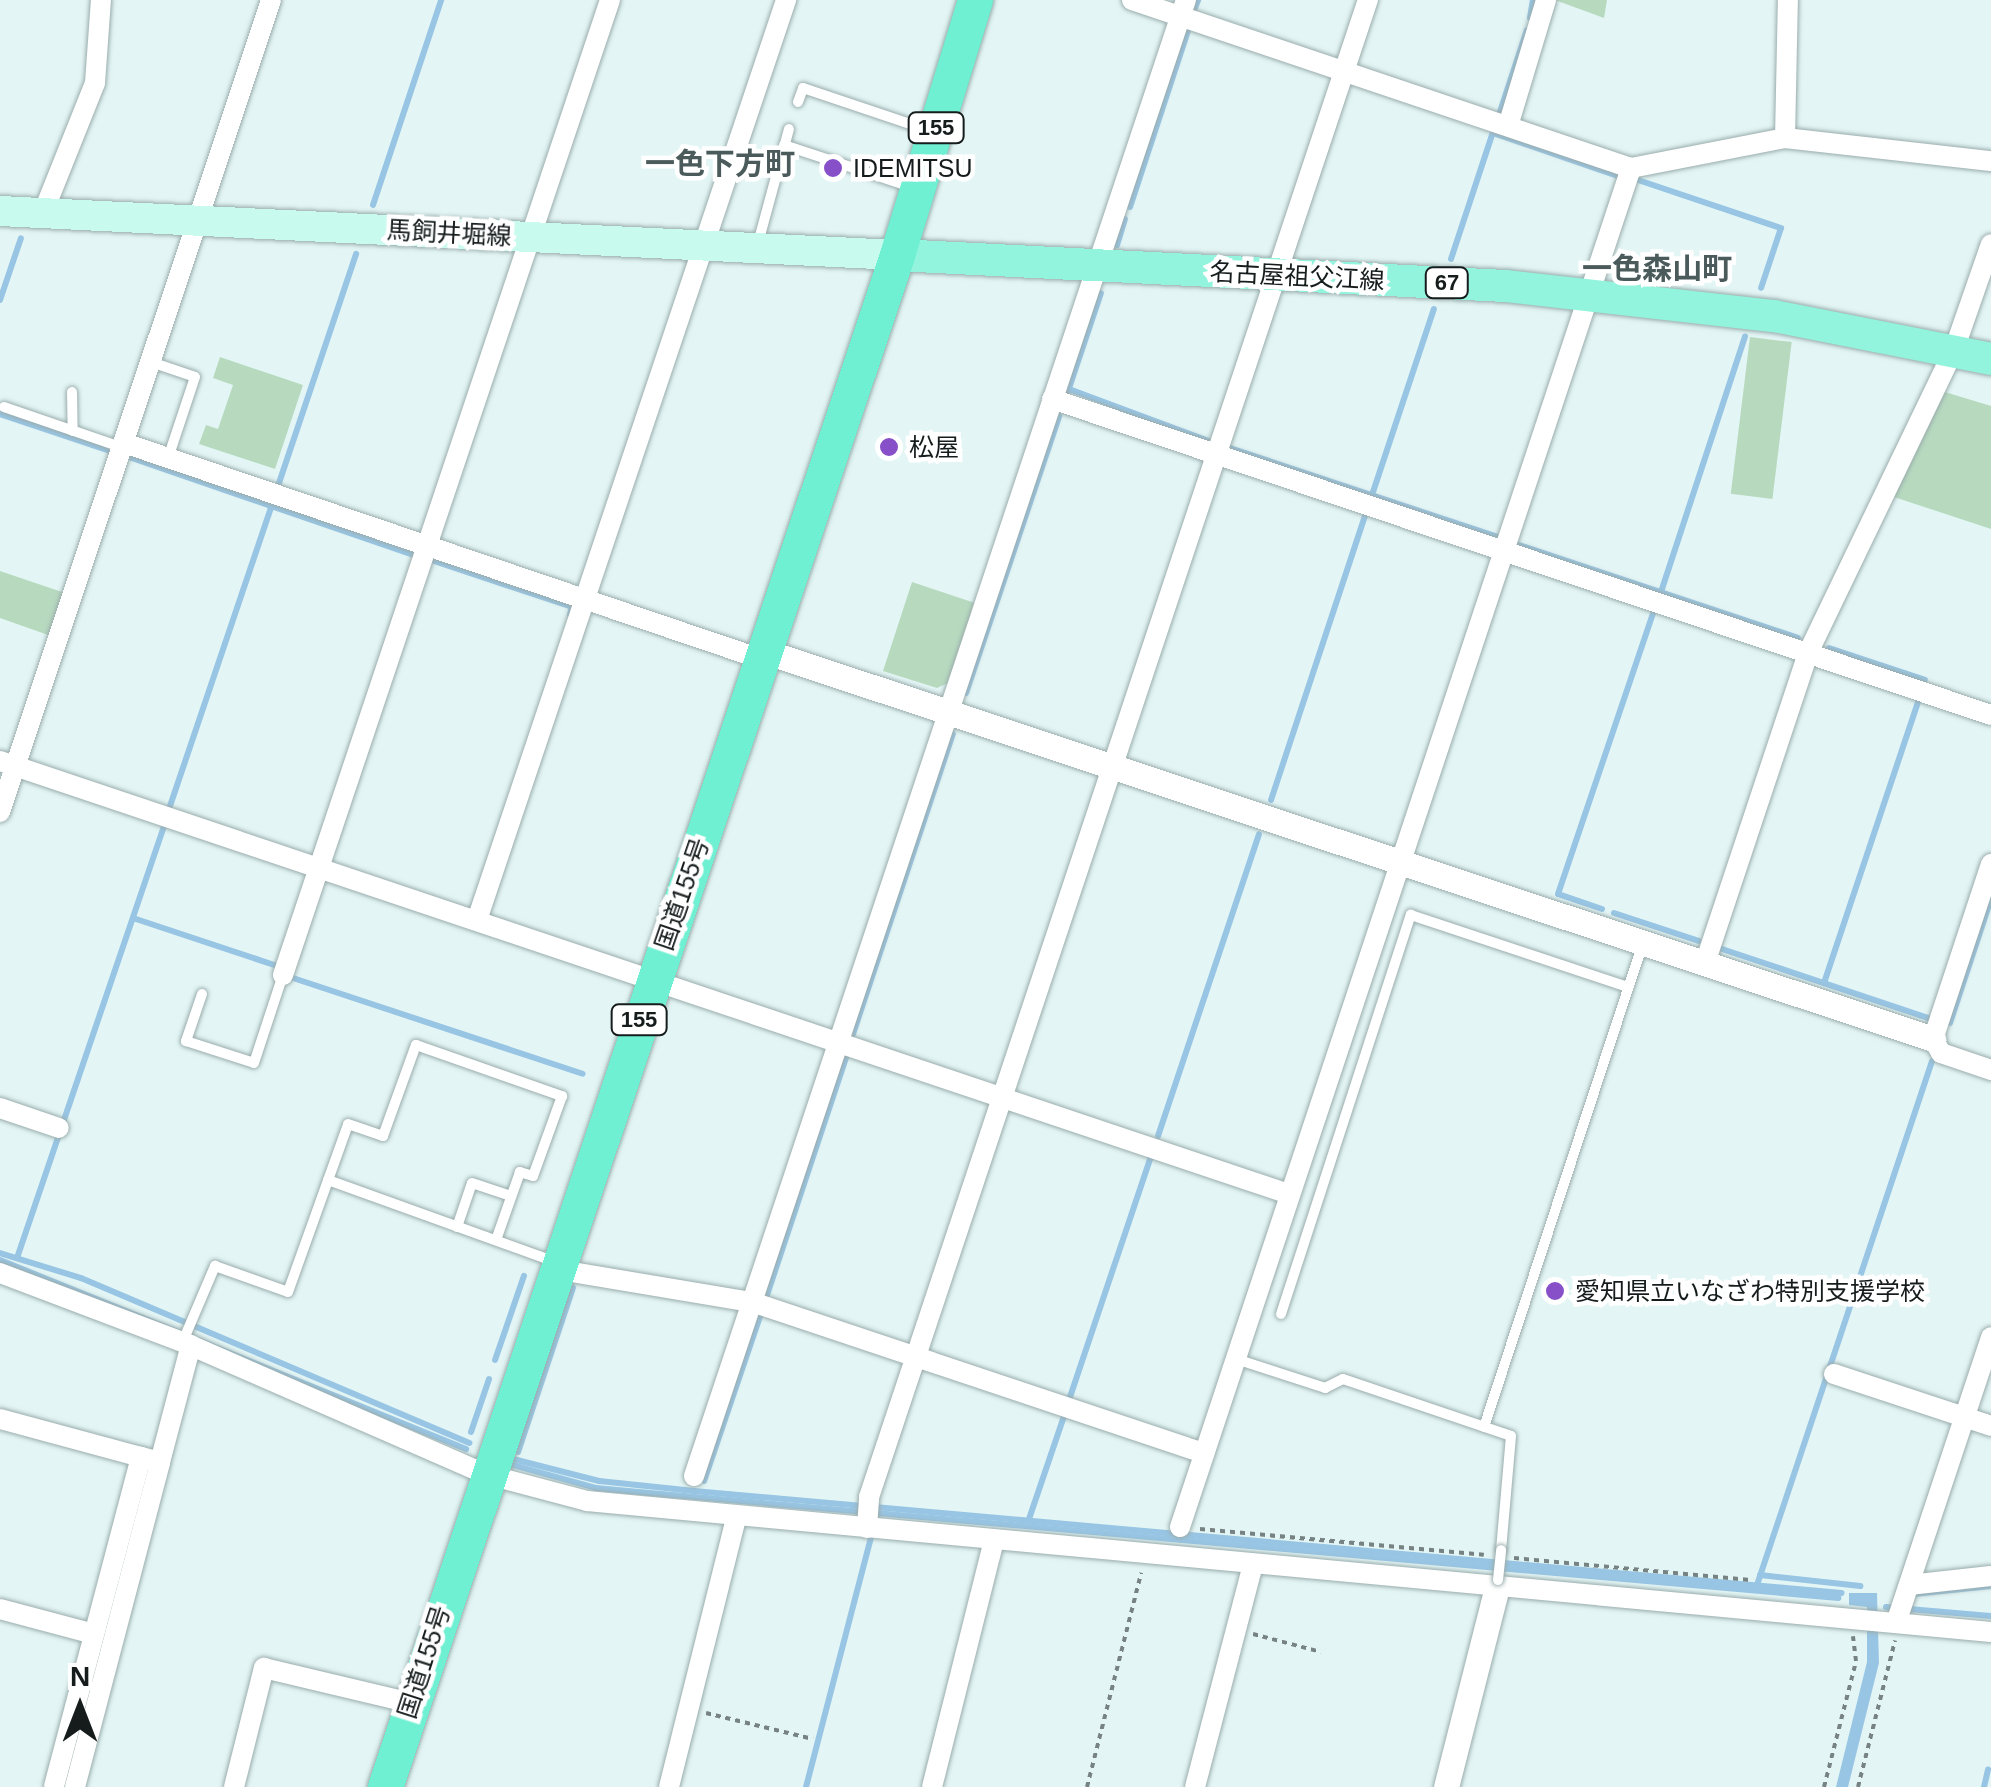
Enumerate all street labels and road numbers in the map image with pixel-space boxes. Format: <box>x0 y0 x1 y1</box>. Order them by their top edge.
road number: 155 <box>906 111 966 145</box>
street label: 馬飼井堀線 <box>386 215 512 251</box>
street label: 名古屋祖父江線 <box>1209 256 1385 296</box>
road number: 67 <box>1424 266 1470 300</box>
street label: 国道155号 <box>649 834 715 954</box>
road number: 155 <box>609 1003 669 1037</box>
street label: 国道155号 <box>392 1602 456 1722</box>

